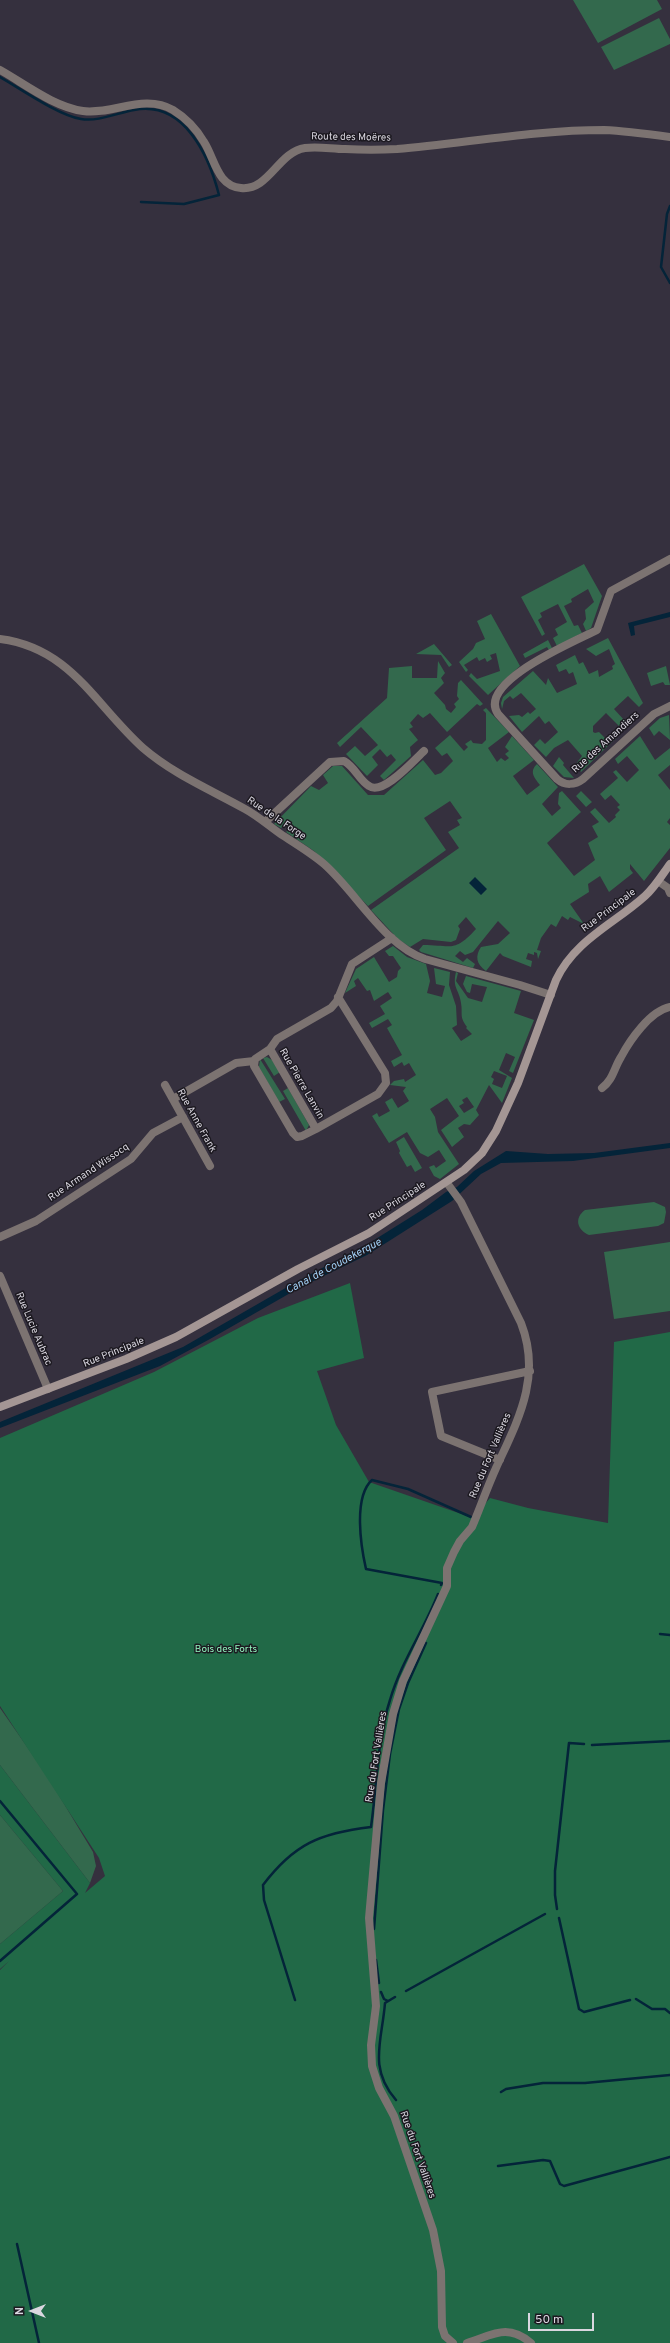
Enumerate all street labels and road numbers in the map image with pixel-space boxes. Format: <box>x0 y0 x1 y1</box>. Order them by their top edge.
street label: Route des Moëres <box>311 131 391 145</box>
street label: Rue des Amandiers <box>570 710 642 776</box>
street label: Rue de la Forge <box>244 795 308 843</box>
street label: Rue Principale <box>579 887 639 935</box>
street label: Rue Pierre Lanvin <box>276 1047 326 1121</box>
street label: Rue Anne Frank <box>174 1087 218 1155</box>
street label: Rue Armand Wissocq <box>46 1142 132 1204</box>
street label: Rue Principale <box>368 1179 428 1225</box>
street label: Rue Lucie Aubrac <box>12 1291 54 1367</box>
street label: Rue Principale <box>82 1335 146 1371</box>
street label: Rue du Fort Vallières <box>468 1411 514 1501</box>
street label: Rue du Fort Vallières <box>364 1711 390 1803</box>
street label: Rue du Fort Vallières <box>396 2110 438 2200</box>

